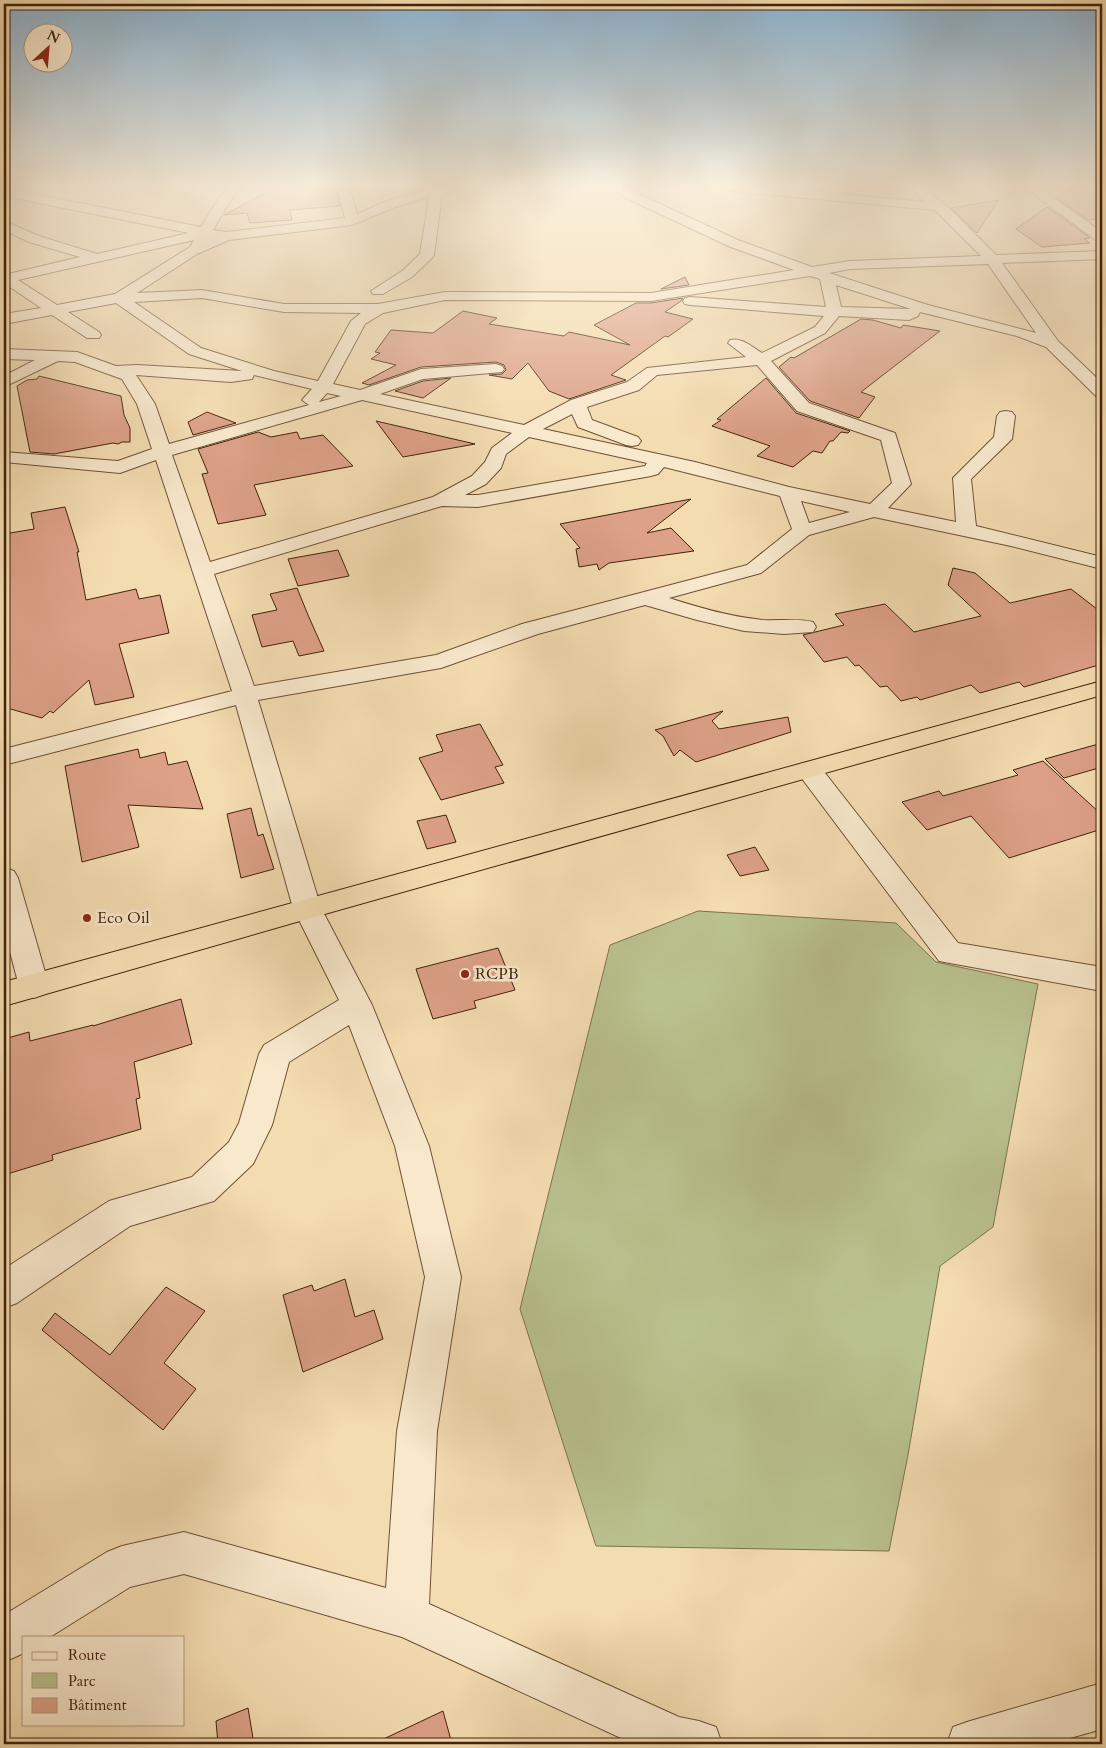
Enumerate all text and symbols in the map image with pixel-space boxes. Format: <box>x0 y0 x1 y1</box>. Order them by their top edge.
north arrow <box>22 22 72 72</box>
text: N <box>44 26 63 48</box>
place label: Eco Oil <box>97 907 150 929</box>
marker: Eco Oil <box>81 912 93 924</box>
place label: RCPB <box>475 963 519 985</box>
marker: RCPB <box>459 968 471 980</box>
legend <box>22 1636 185 1726</box>
text: Route <box>68 1645 106 1665</box>
text: Parc <box>68 1671 96 1691</box>
text: Bâtiment <box>68 1695 127 1715</box>

